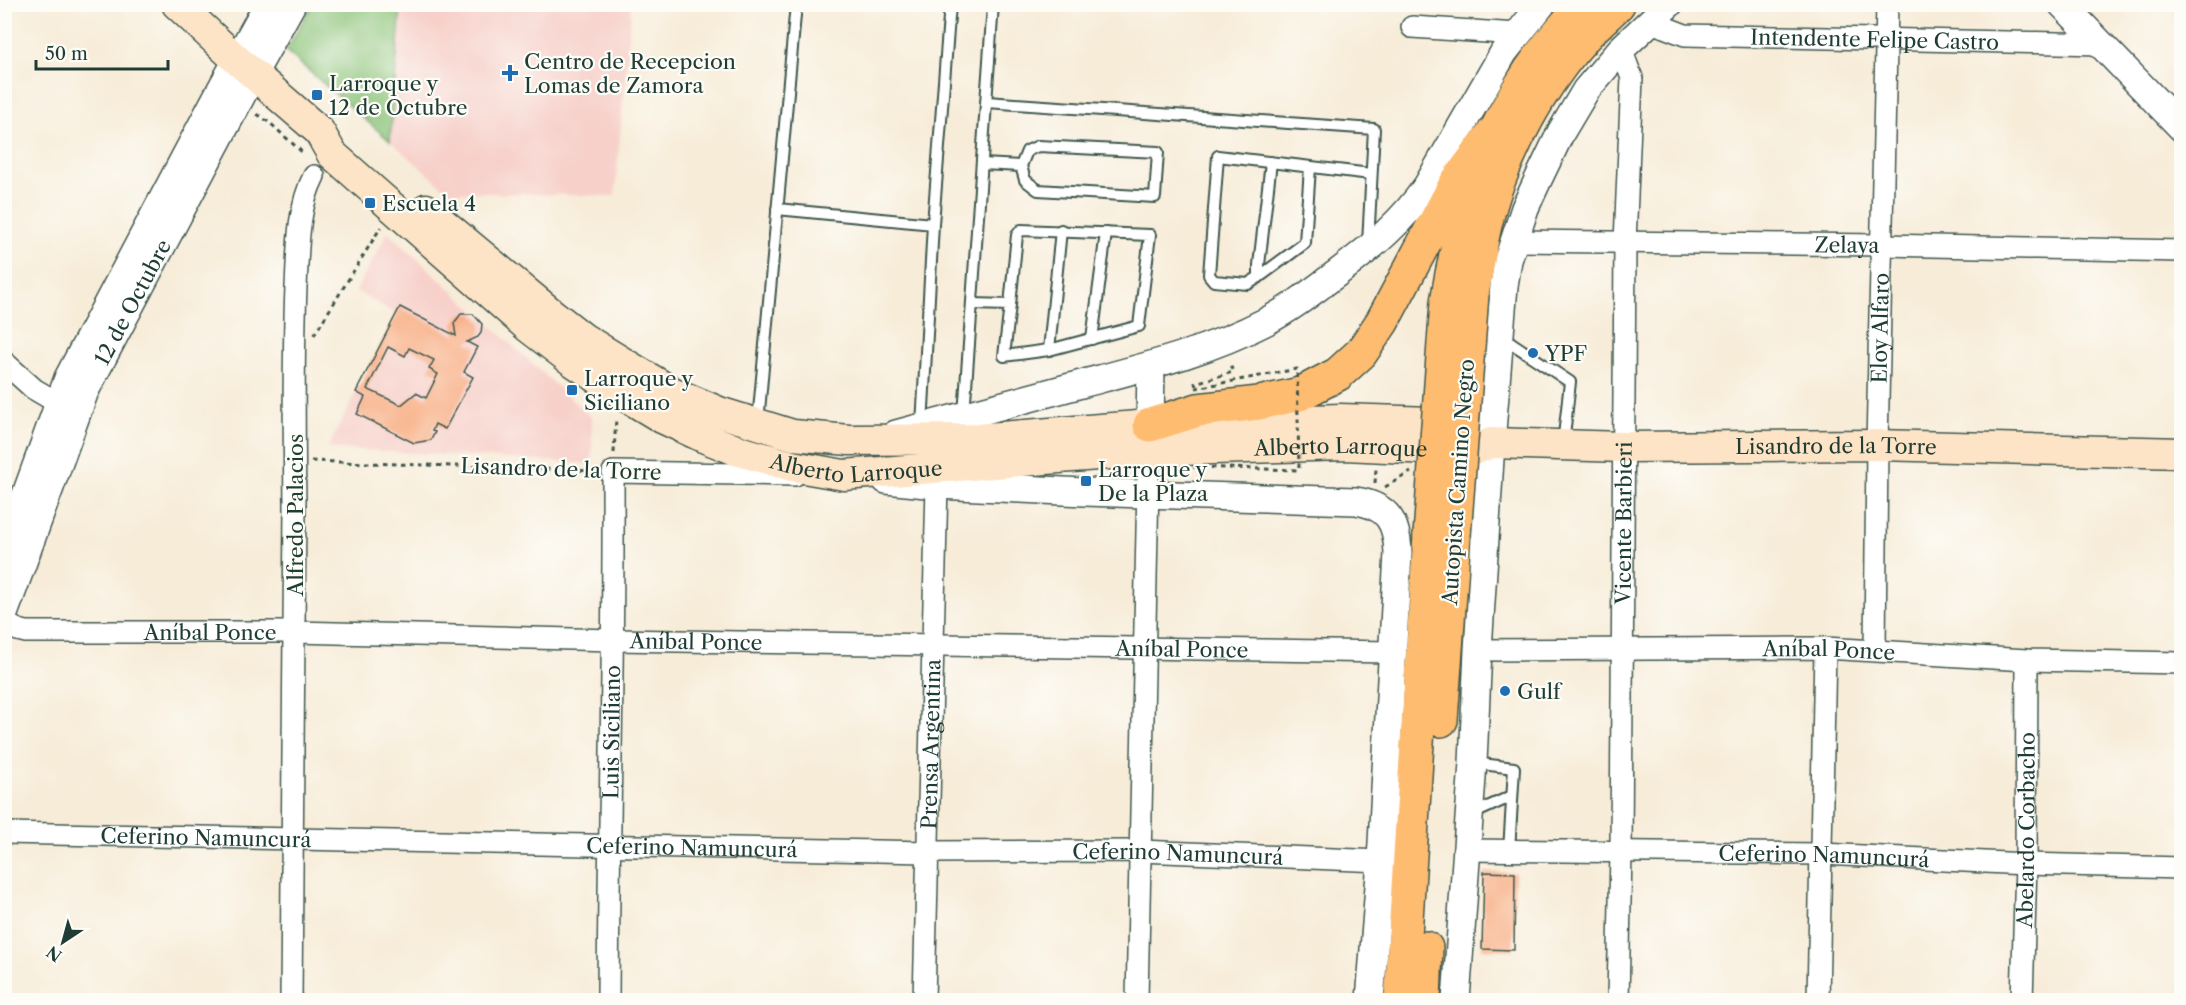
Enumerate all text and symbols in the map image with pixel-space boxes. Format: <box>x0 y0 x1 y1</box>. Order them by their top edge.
street label: Intendente Felipe Castro <box>1750 24 1999 54</box>
scale bar <box>36 33 168 71</box>
text: 50 m <box>45 43 88 65</box>
place label: Centro de Recepcion Lomas de Zamora <box>524 49 736 98</box>
marker: Centro de Recepcion Lomas de Zamora <box>501 64 519 82</box>
place label: Larroque y 12 de Octubre <box>329 71 468 120</box>
marker: Larroque y 12 de Octubre <box>310 88 324 102</box>
place label: Escuela 4 <box>382 191 476 216</box>
marker: Escuela 4 <box>363 196 377 210</box>
street label: Zelaya <box>1814 232 1881 257</box>
street label: 12 de Octubre <box>89 235 176 369</box>
street label: Eloy Alfaro <box>1866 272 1893 384</box>
place label: YPF <box>1544 341 1588 366</box>
marker: YPF <box>1526 346 1540 360</box>
street label: Autopista Camino Negro <box>1437 358 1479 607</box>
place label: Larroque y Siciliano <box>584 366 693 415</box>
marker: Larroque y Siciliano <box>565 383 579 397</box>
street label: Alberto Larroque <box>1253 432 1428 461</box>
street label: Lisandro de la Torre <box>1735 432 1937 459</box>
street label: Alfredo Palacios <box>283 434 308 597</box>
street label: Vicente Barbieri <box>1610 441 1636 606</box>
street label: Alberto Larroque <box>766 448 943 487</box>
street label: Lisandro de la Torre <box>460 453 662 485</box>
place label: Larroque y De la Plaza <box>1098 457 1209 506</box>
marker: Larroque y De la Plaza <box>1079 474 1093 488</box>
street label: Aníbal Ponce <box>143 620 277 645</box>
street label: Aníbal Ponce <box>628 628 763 655</box>
street label: Aníbal Ponce <box>1114 635 1249 662</box>
street label: Aníbal Ponce <box>1761 635 1896 665</box>
street label: Prensa Argentina <box>916 658 945 830</box>
street label: Luis Siciliano <box>598 665 625 799</box>
place label: Gulf <box>1517 679 1563 704</box>
marker: Gulf <box>1498 684 1512 698</box>
street label: Abelardo Corbacho <box>2012 732 2039 929</box>
street label: Ceferino Namuncurá <box>100 822 313 852</box>
street label: Ceferino Namuncurá <box>586 832 799 862</box>
street label: Ceferino Namuncurá <box>1072 838 1285 869</box>
street label: Ceferino Namuncurá <box>1718 840 1931 872</box>
north arrow <box>33 912 93 972</box>
text: N <box>43 942 66 966</box>

